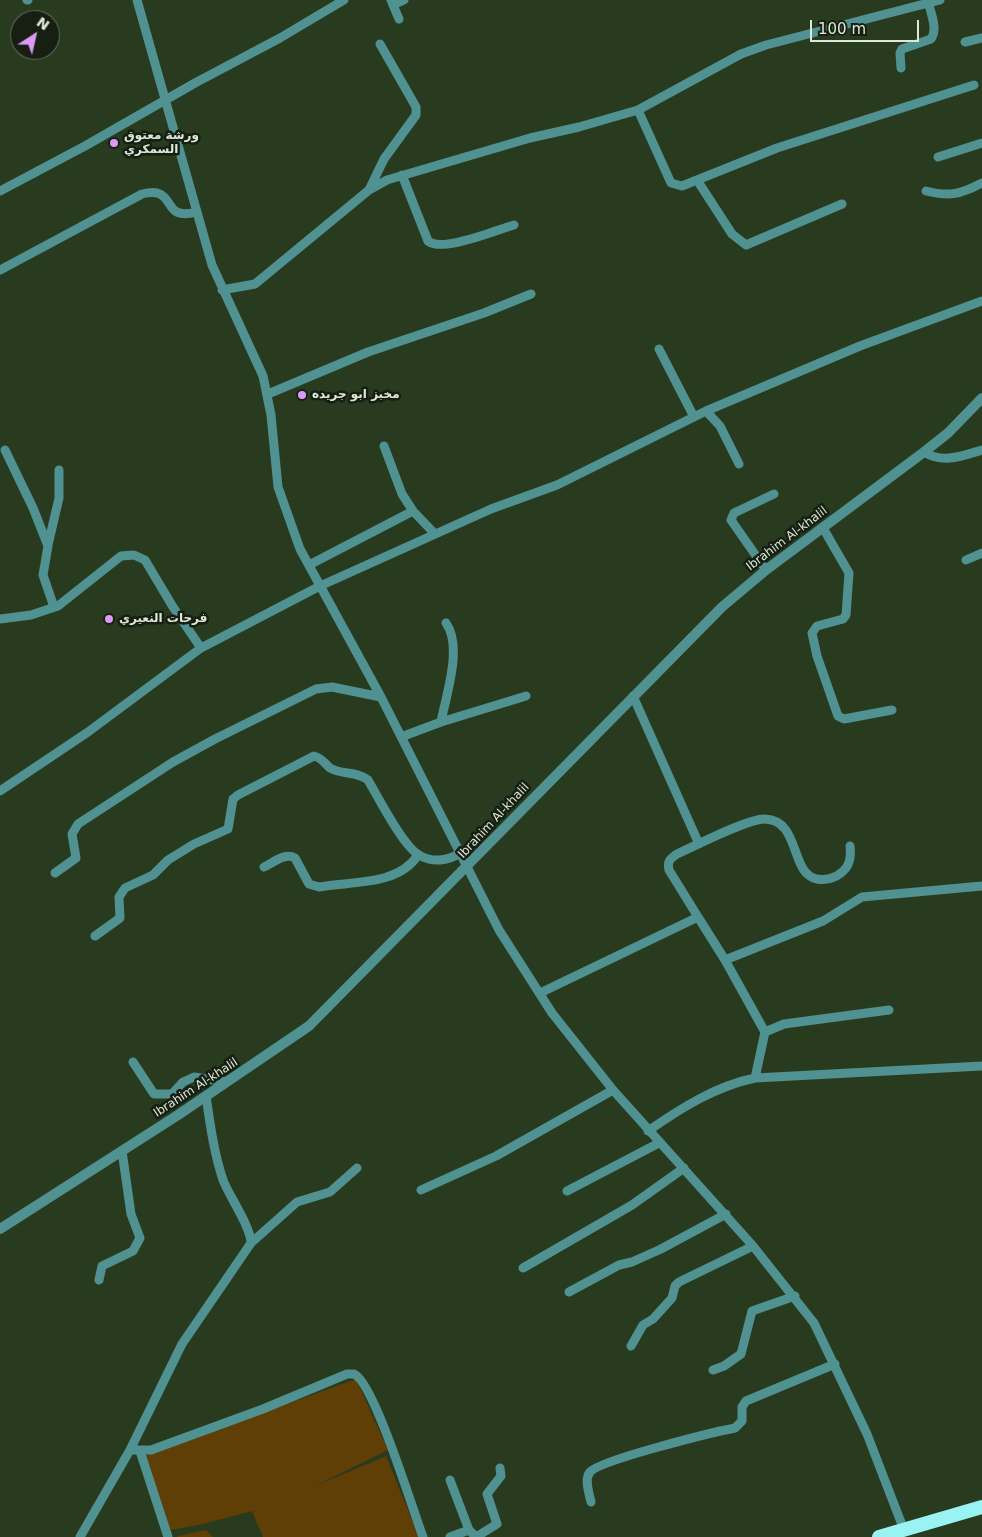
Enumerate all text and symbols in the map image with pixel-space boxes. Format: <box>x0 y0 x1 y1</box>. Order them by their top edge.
north arrow <box>10 10 60 60</box>
scale bar <box>812 10 921 42</box>
text: N <box>34 14 52 33</box>
text: 100 m <box>818 20 866 38</box>
place label: ورشة معتوق السمكري <box>124 129 199 157</box>
marker: ورشة معتوق السمكري <box>108 137 120 149</box>
place label: مخبز ابو جريده <box>312 388 400 402</box>
marker: مخبز ابو جريده <box>296 389 308 401</box>
street label: Ibrahim Al-khalil <box>744 504 830 574</box>
place label: فرحات النعيري <box>119 612 207 626</box>
marker: فرحات النعيري <box>103 613 115 625</box>
street label: Ibrahim Al-khalil <box>455 780 533 862</box>
street label: Ibrahim Al-khalil <box>151 1055 241 1121</box>

